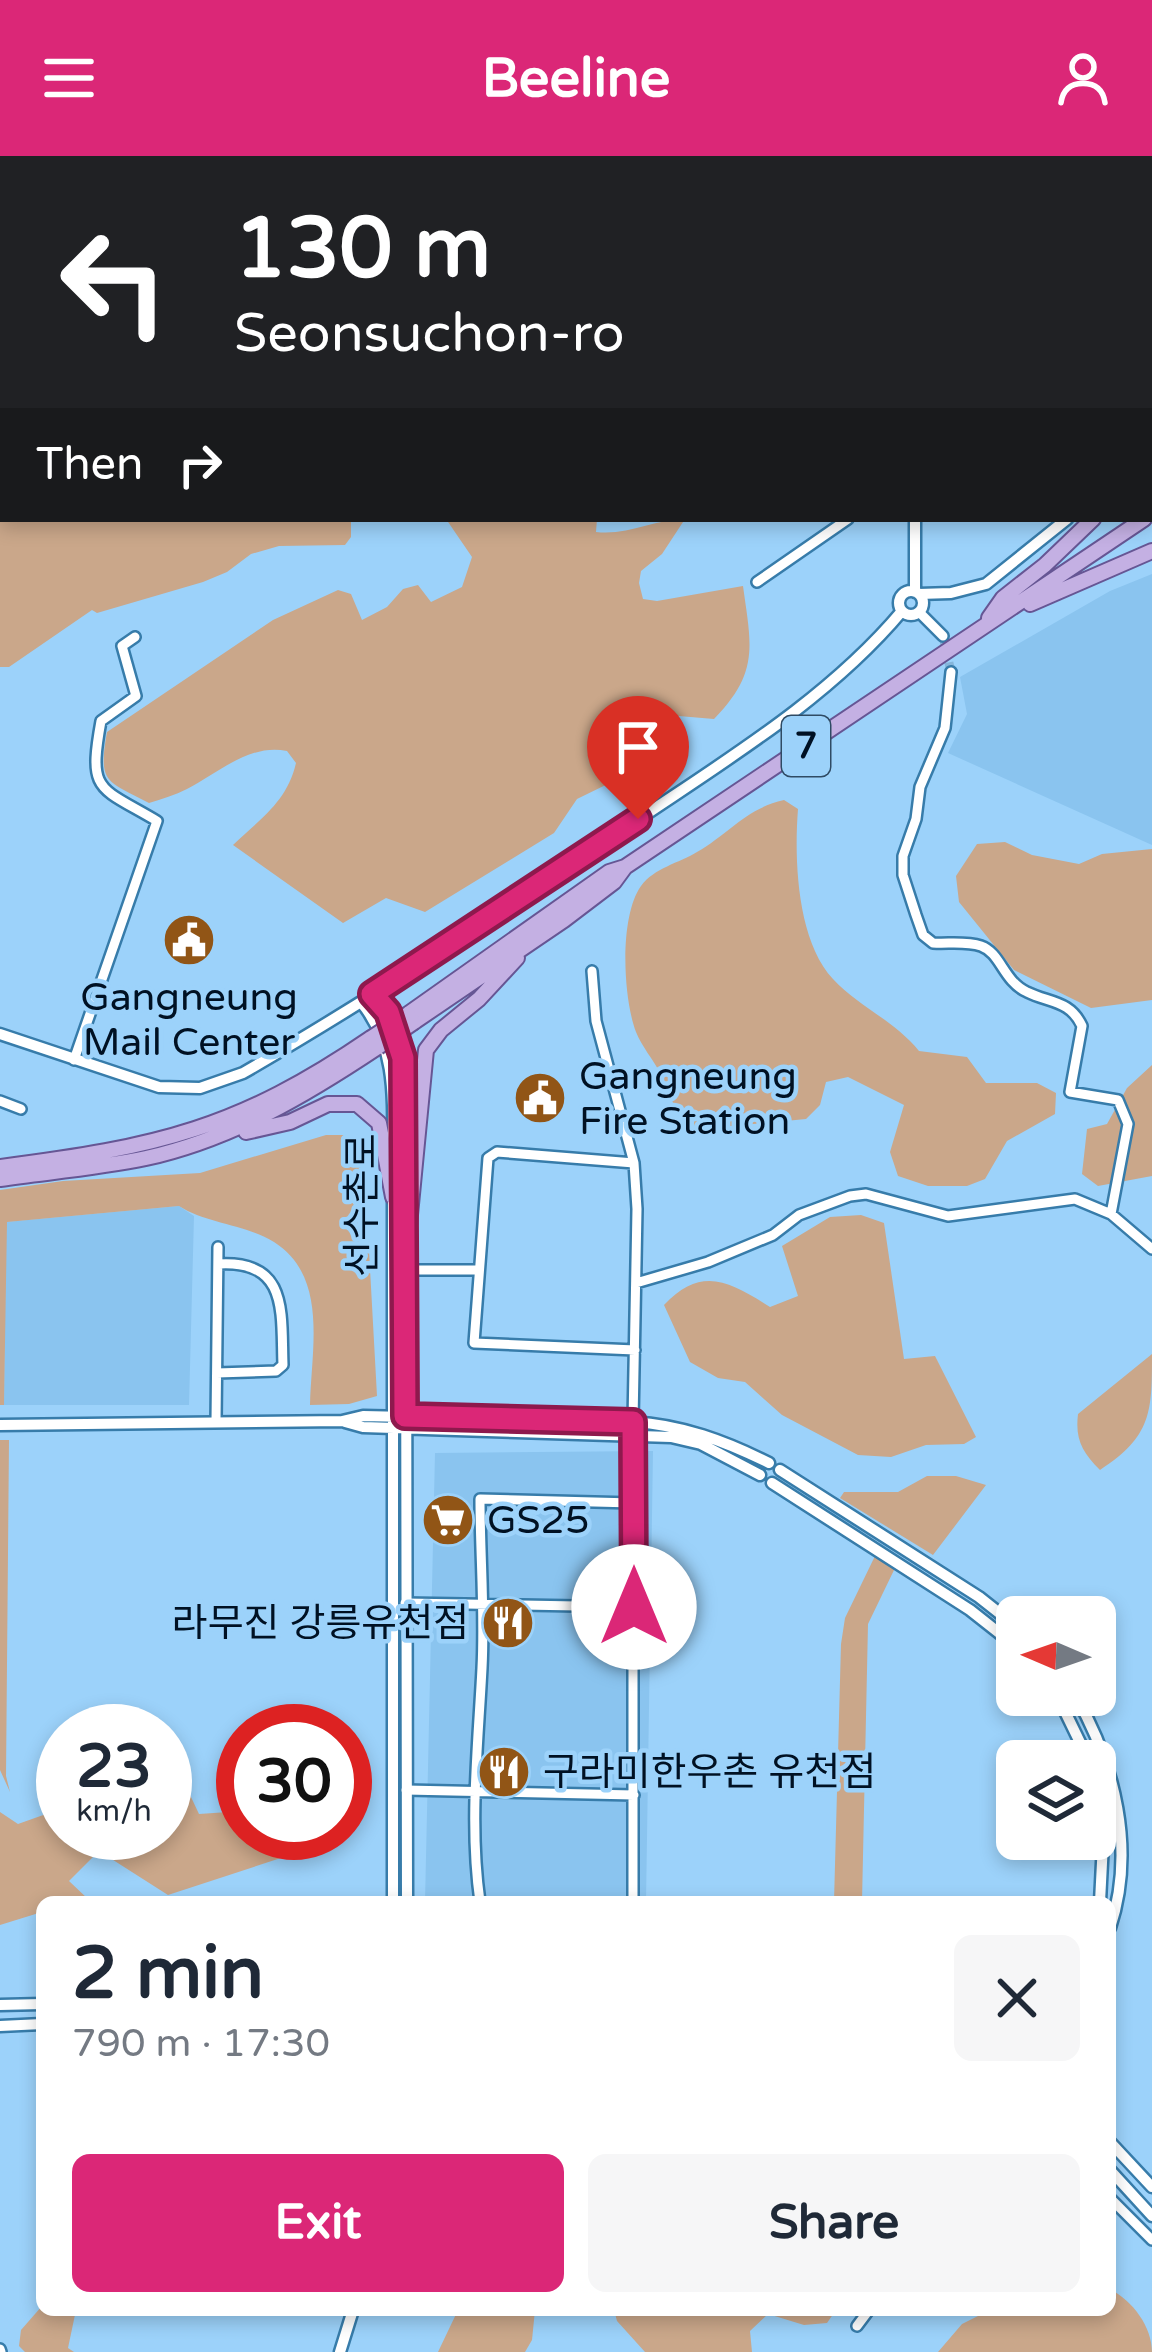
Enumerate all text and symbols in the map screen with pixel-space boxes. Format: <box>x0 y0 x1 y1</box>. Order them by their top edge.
icon: menu <box>36 45 102 111</box>
icon: person <box>1050 45 1116 111</box>
text: Beeline <box>482 46 670 111</box>
text: 130 m <box>234 199 491 300</box>
icon: left <box>36 204 192 360</box>
text: Seonsuchon-ro <box>234 301 624 366</box>
icon: right <box>167 432 233 498</box>
text: Then <box>36 438 143 492</box>
pin <box>587 696 689 819</box>
icon: arrive <box>605 714 671 780</box>
road number: 7 <box>782 716 830 776</box>
public building icon: Gangneung Mail Center <box>161 912 217 968</box>
place label: Gangneung Mail Center <box>80 974 298 1066</box>
place label: Gangneung Fire Station <box>579 1053 797 1145</box>
public building icon: Gangneung Fire Station <box>512 1070 568 1126</box>
street label: 선수촌로 <box>339 1133 386 1277</box>
supermarket icon: GS25 <box>420 1492 476 1548</box>
place label: GS25 <box>487 1497 590 1544</box>
position arrow <box>571 1544 697 1670</box>
restaurant icon: 라무진 강릉유천점 <box>480 1595 536 1651</box>
north arrow <box>996 1596 1116 1716</box>
map controls <box>996 1596 1116 1860</box>
place label: 라무진 강릉유천점 <box>172 1600 469 1647</box>
speed limit sign: 30 <box>216 1704 372 1860</box>
text: 23 <box>76 1731 152 1803</box>
button: layers <box>996 1740 1116 1860</box>
restaurant icon: 구라미한우촌 유천점 <box>476 1744 532 1800</box>
place label: 구라미한우촌 유천점 <box>543 1749 876 1796</box>
text: km/h <box>76 1793 152 1830</box>
text: 2 min <box>72 1931 264 2018</box>
button: close <box>954 1935 1080 2061</box>
text: 790 m · 17:30 <box>72 2020 330 2067</box>
button: Exit <box>72 2154 564 2292</box>
button: Share <box>588 2154 1080 2292</box>

